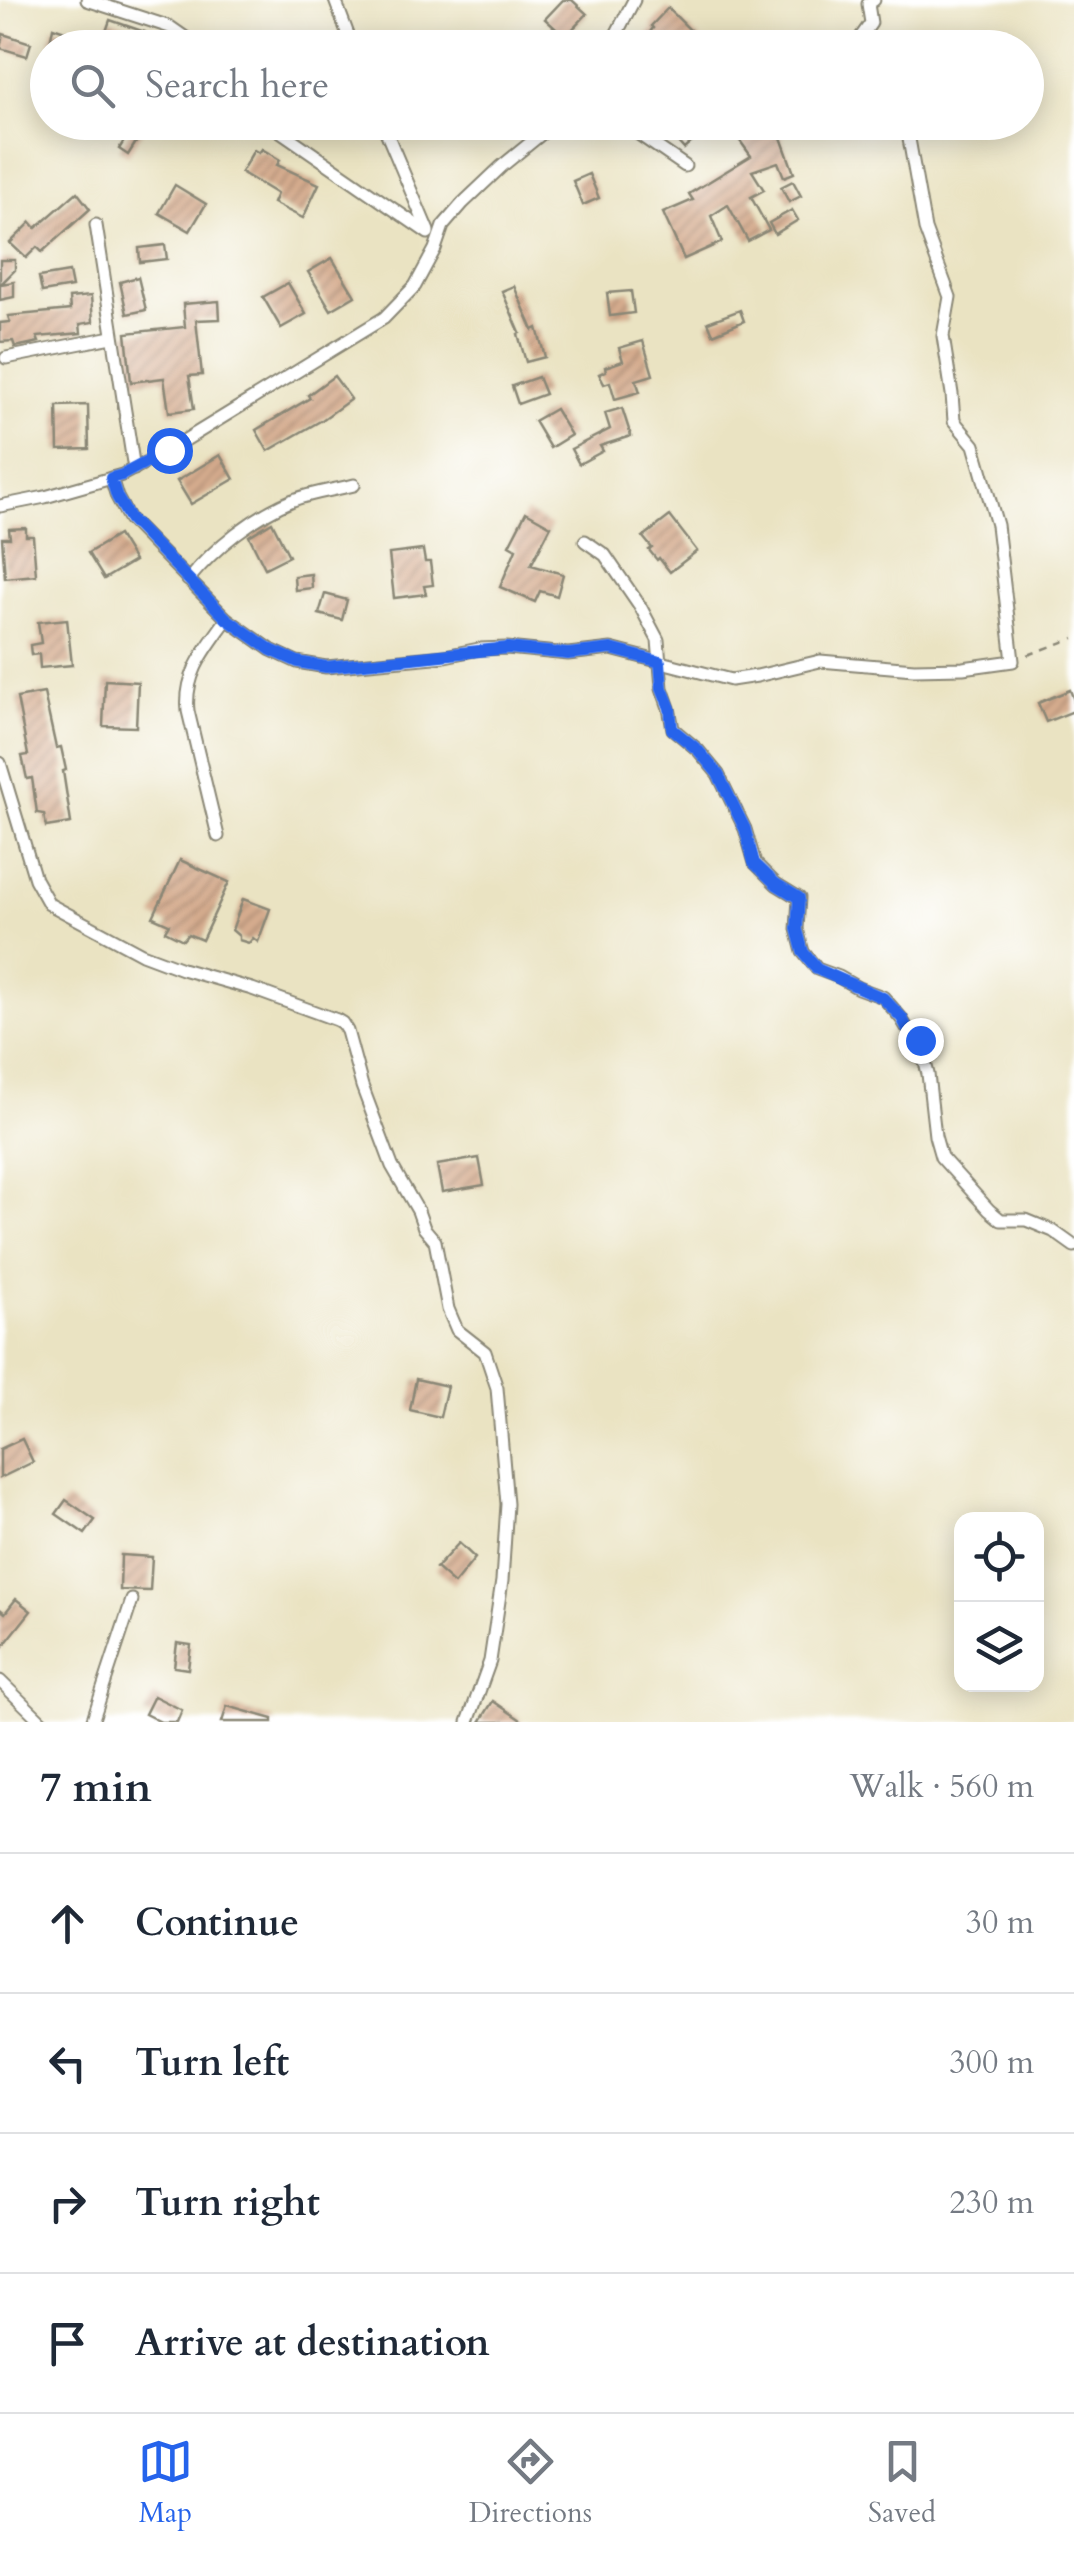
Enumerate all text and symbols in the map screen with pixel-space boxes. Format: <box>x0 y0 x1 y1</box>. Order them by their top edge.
search box <box>30 30 1044 140</box>
icon: search <box>65 58 120 113</box>
text: Search here <box>145 59 329 111</box>
route start <box>147 428 193 474</box>
route end <box>898 1018 944 1064</box>
map controls <box>954 1512 1044 1692</box>
button: locate <box>954 1512 1044 1602</box>
button: layers <box>954 1602 1044 1692</box>
text: 7 min <box>40 1759 152 1816</box>
text: Walk · 560 m <box>849 1765 1034 1809</box>
icon: ahead <box>40 1896 95 1951</box>
text: Continue <box>135 1897 299 1949</box>
text: 30 m <box>966 1901 1034 1945</box>
icon: left <box>40 2036 95 2091</box>
text: Turn left <box>135 2037 289 2089</box>
text: 300 m <box>949 2041 1034 2085</box>
icon: right <box>40 2176 95 2231</box>
text: Turn right <box>135 2177 320 2229</box>
text: 230 m <box>949 2181 1034 2225</box>
icon: arrive <box>40 2316 95 2371</box>
text: Arrive at destination <box>135 2317 490 2369</box>
tab: Map <box>138 2434 193 2532</box>
tab: Directions <box>469 2434 592 2532</box>
tab: Saved <box>868 2434 936 2532</box>

